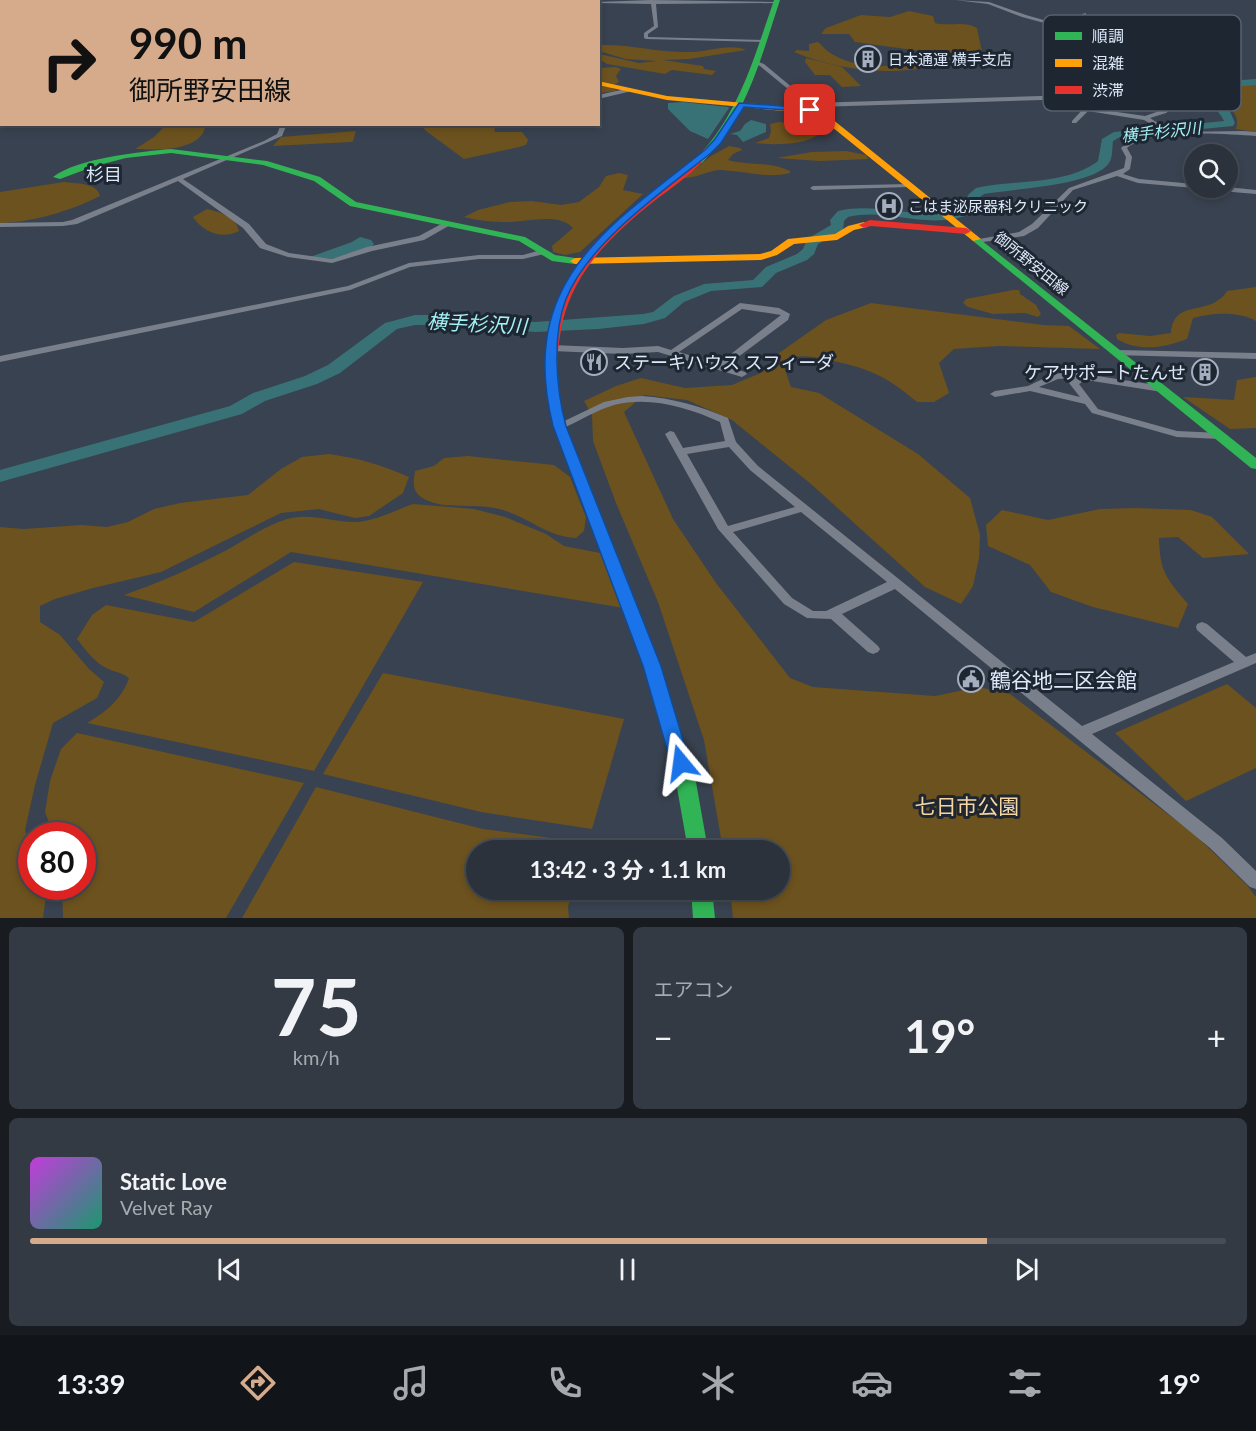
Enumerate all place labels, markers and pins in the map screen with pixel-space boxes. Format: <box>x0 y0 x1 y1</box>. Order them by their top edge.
building icon: 日本通運 横手支店 <box>853 44 883 74</box>
place label: 日本通運 横手支店 <box>888 50 1012 68</box>
pin <box>784 84 835 135</box>
hospital icon: こはま泌尿器科クリニック <box>874 191 904 221</box>
place label: こはま泌尿器科クリニック <box>908 197 1088 215</box>
restaurant icon: ステーキハウス スフィーダ <box>579 347 609 377</box>
place label: ステーキハウス スフィーダ <box>614 351 834 373</box>
building icon: ケアサポートたんせ <box>1190 357 1220 387</box>
place label: ケアサポートたんせ <box>1024 361 1186 383</box>
public building icon: 鶴谷地二区会館 <box>956 664 986 694</box>
place label: 鶴谷地二区会館 <box>990 667 1137 692</box>

